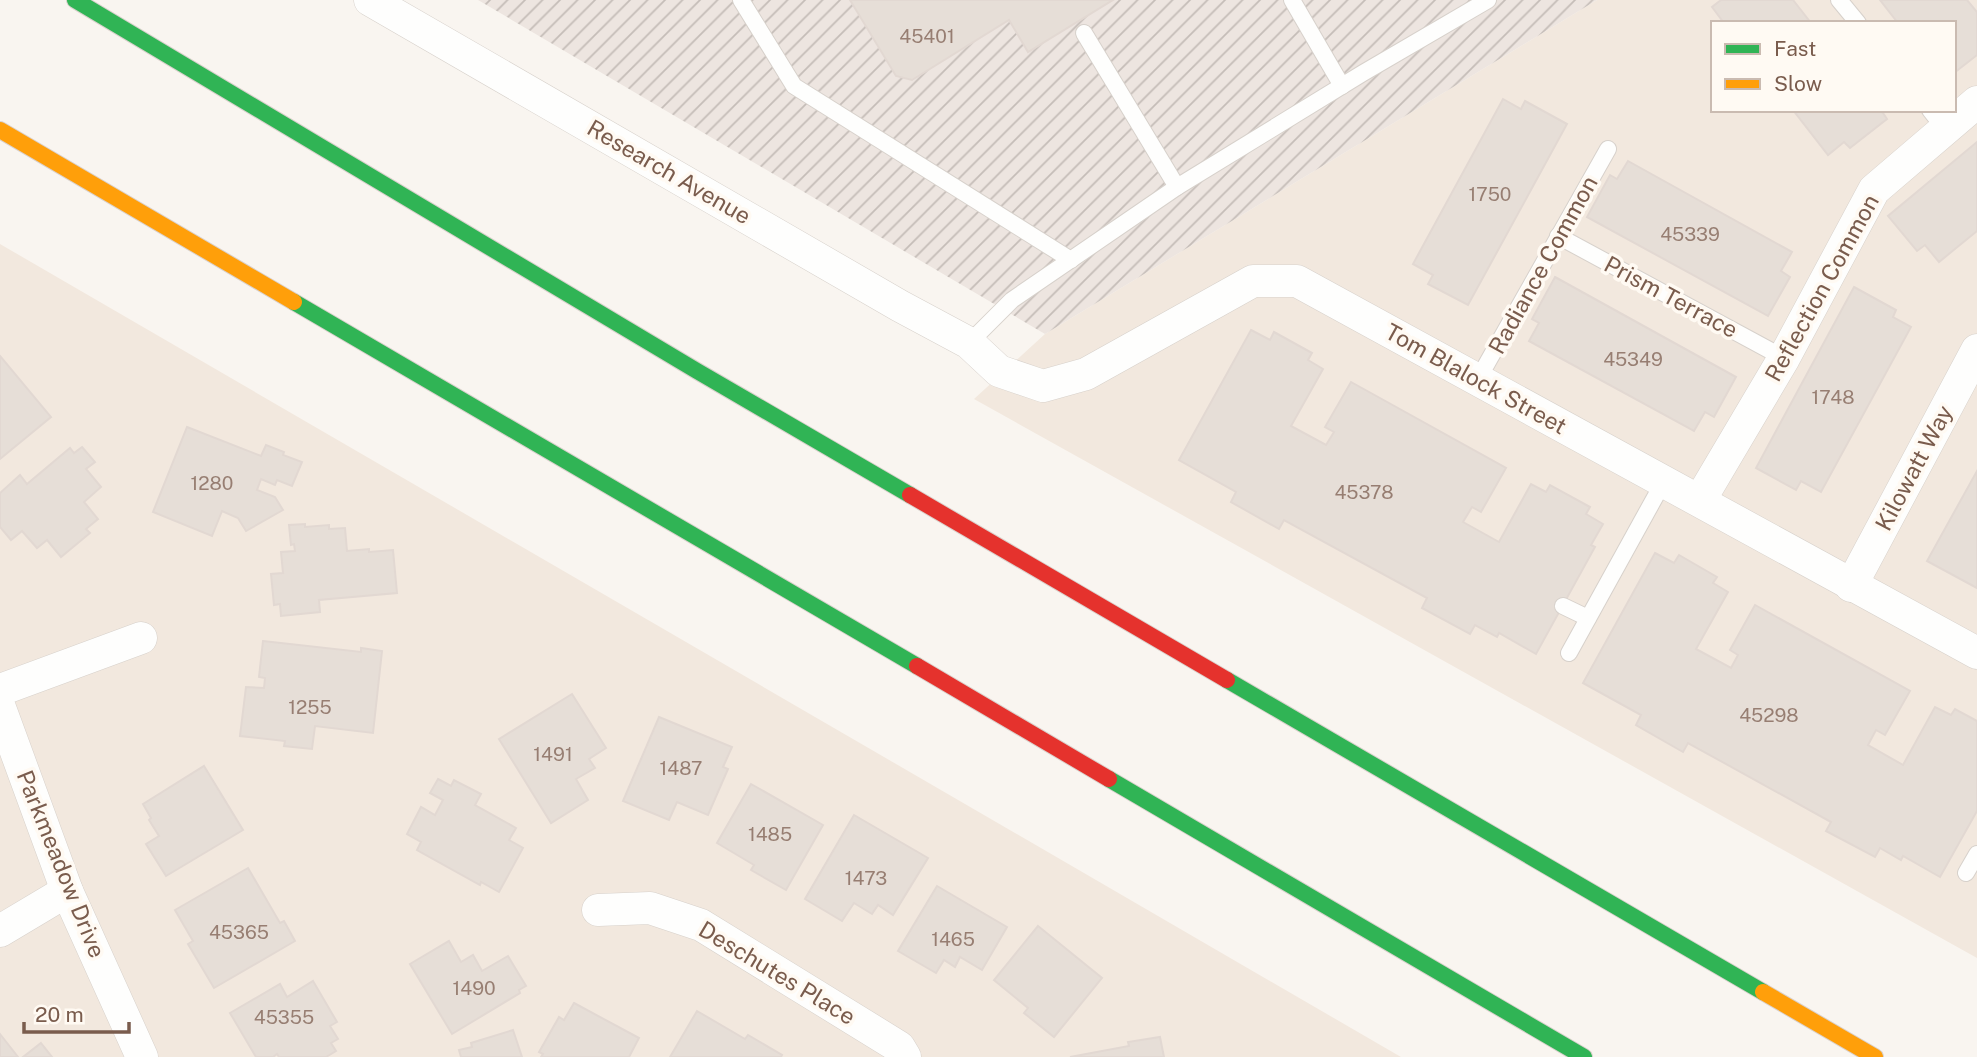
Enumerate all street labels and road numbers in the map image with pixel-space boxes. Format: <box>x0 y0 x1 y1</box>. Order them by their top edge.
street label: Research Avenue <box>583 114 756 229</box>
street label: Radiance Common <box>1482 171 1603 358</box>
street label: Reflection Common <box>1759 190 1884 386</box>
street label: Prism Terrace <box>1600 250 1743 343</box>
street label: Tom Blalock Street <box>1381 318 1572 440</box>
street label: Kilowatt Way <box>1869 400 1958 535</box>
street label: Parkmeadow Drive <box>12 766 111 961</box>
street label: Deschutes Place <box>694 915 860 1030</box>

